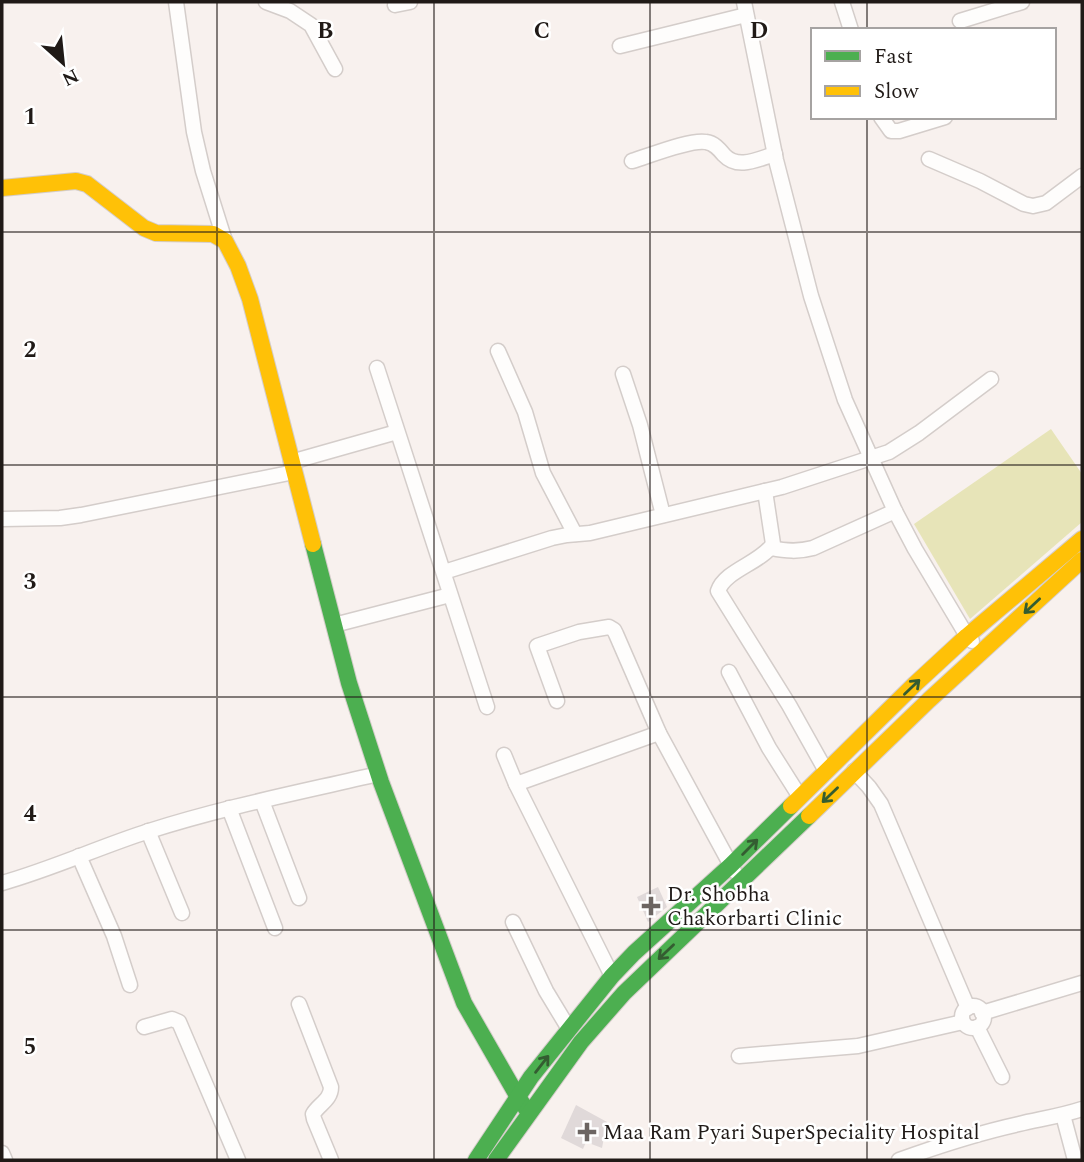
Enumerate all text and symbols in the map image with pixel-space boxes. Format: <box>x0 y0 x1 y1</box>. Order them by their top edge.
text: B <box>317 14 333 49</box>
text: C <box>534 14 550 49</box>
text: D <box>750 14 768 49</box>
north arrow <box>28 28 98 98</box>
legend <box>811 28 1056 119</box>
text: Fast <box>874 41 913 73</box>
text: N <box>57 60 84 93</box>
text: Slow <box>874 76 920 108</box>
text: 1 <box>24 100 36 135</box>
text: 2 <box>24 333 37 368</box>
text: 3 <box>24 565 37 600</box>
one-way arrow <box>1024 598 1041 615</box>
one-way arrow <box>903 679 920 696</box>
one-way arrow <box>822 787 839 804</box>
text: 4 <box>24 797 37 832</box>
one-way arrow <box>741 838 758 855</box>
place label: Dr. Shobha Chakorbarti Clinic <box>667 879 842 935</box>
marker: Dr. Shobha Chakorbarti Clinic <box>641 896 661 916</box>
one-way arrow <box>658 944 675 961</box>
text: 5 <box>24 1030 36 1065</box>
one-way arrow <box>535 1055 550 1073</box>
place label: Maa Ram Pyari SuperSpeciality Hospital <box>603 1117 980 1149</box>
marker: Maa Ram Pyari SuperSpeciality Hospital <box>577 1122 597 1142</box>

